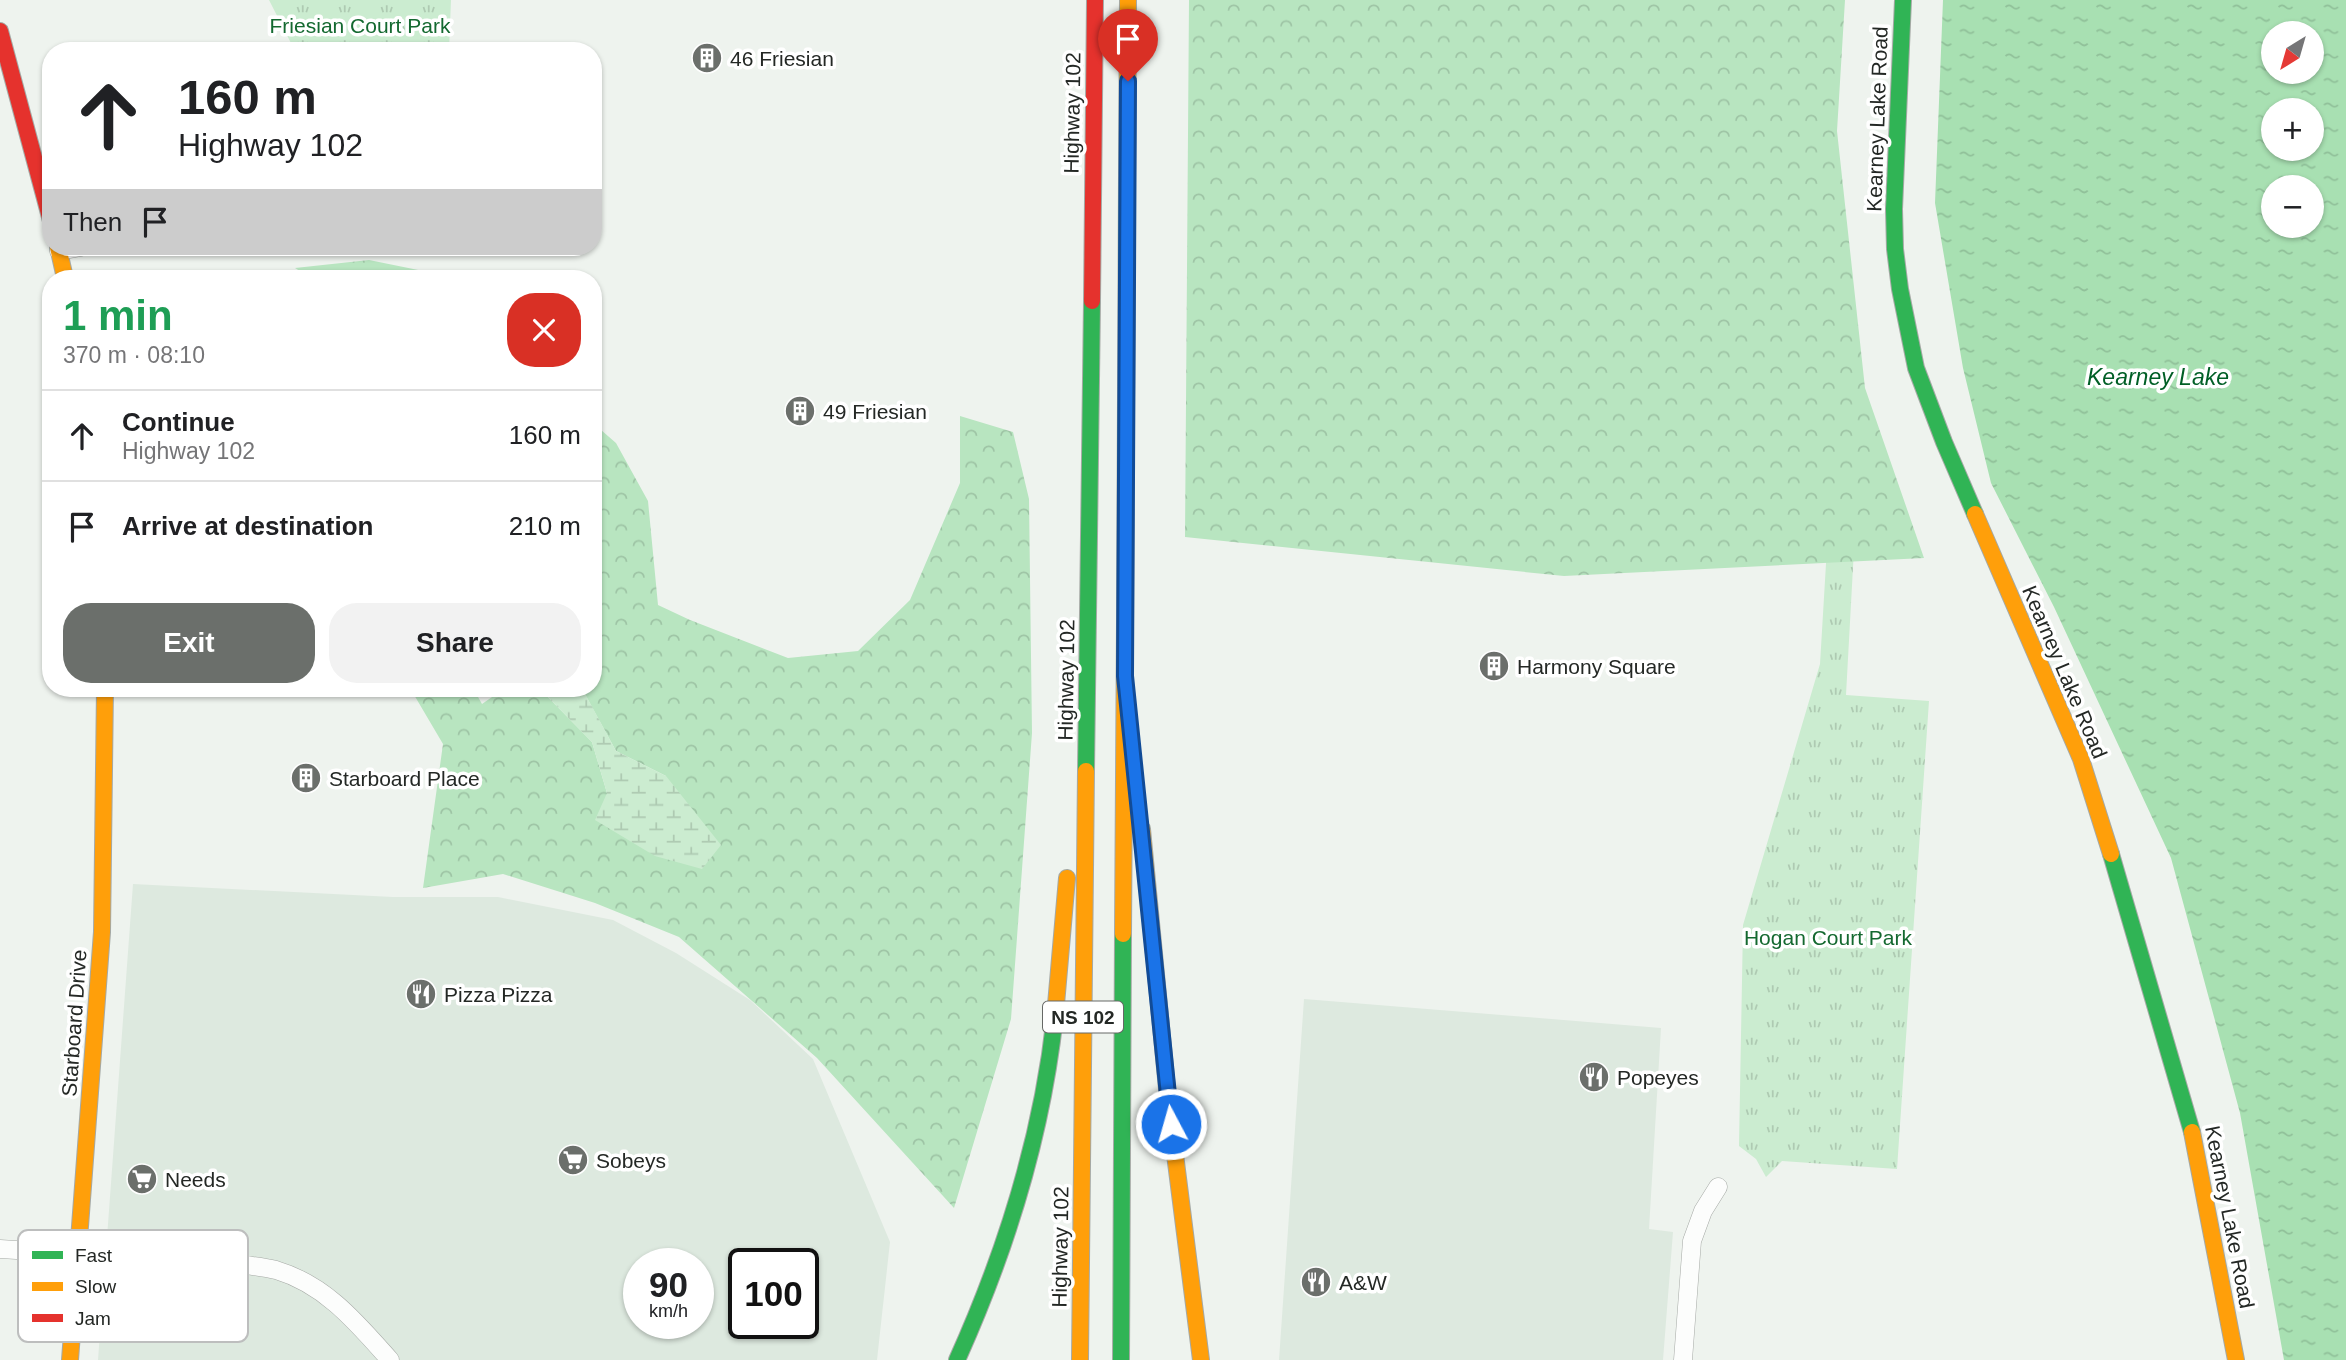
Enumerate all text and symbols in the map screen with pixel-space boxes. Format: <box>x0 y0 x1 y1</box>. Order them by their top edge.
pin <box>1098 9 1158 81</box>
park label: Friesian Court Park <box>270 14 451 37</box>
icon: arrive <box>1109 20 1147 58</box>
north arrow <box>2261 21 2324 84</box>
map controls <box>2261 21 2324 238</box>
street label: Kearney Lake Road <box>1862 26 1892 212</box>
building icon: 46 Friesian <box>690 41 724 75</box>
place label: 46 Friesian <box>730 47 834 70</box>
street label: Highway 102 <box>1059 52 1085 174</box>
icon: ahead <box>63 70 154 161</box>
text: 160 m <box>178 70 317 124</box>
button: + <box>2261 98 2324 161</box>
text: Highway 102 <box>178 127 363 163</box>
button: − <box>2261 175 2324 238</box>
icon: arrive <box>136 203 174 241</box>
text: Then <box>63 207 122 237</box>
text: 1 min <box>63 292 173 339</box>
button: close <box>507 293 581 367</box>
text: 370 m · 08:10 <box>63 342 205 368</box>
water label: Kearney Lake <box>2087 364 2229 390</box>
building icon: 49 Friesian <box>783 394 817 428</box>
place label: 49 Friesian <box>823 400 927 423</box>
text: Continue <box>122 407 235 437</box>
icon: ahead <box>63 417 101 455</box>
text: 160 m <box>509 420 581 450</box>
text: Highway 102 <box>122 438 255 464</box>
icon: arrive <box>63 508 101 546</box>
text: Arrive at destination <box>122 511 373 541</box>
text: 210 m <box>509 511 581 541</box>
street label: Kearney Lake Road <box>2018 582 2112 762</box>
button: Exit <box>63 603 315 683</box>
button: Share <box>329 603 581 683</box>
street label: Highway 102 <box>1053 619 1079 741</box>
building icon: Harmony Square <box>1477 649 1511 683</box>
place label: Harmony Square <box>1517 655 1676 678</box>
building icon: Starboard Place <box>289 761 323 795</box>
place label: Starboard Place <box>329 767 480 790</box>
park label: Hogan Court Park <box>1744 926 1913 949</box>
street label: Starboard Drive <box>57 949 91 1097</box>
restaurant icon: Pizza Pizza <box>404 977 438 1011</box>
place label: Pizza Pizza <box>444 983 553 1006</box>
road number: NS 102 <box>1043 1001 1123 1032</box>
restaurant icon: Popeyes <box>1577 1060 1611 1094</box>
place label: Popeyes <box>1617 1066 1699 1089</box>
position arrow <box>1134 1087 1208 1161</box>
street label: Kearney Lake Road <box>2201 1124 2259 1310</box>
supermarket icon: Sobeys <box>556 1143 590 1177</box>
place label: Sobeys <box>596 1149 666 1172</box>
supermarket icon: Needs <box>125 1162 159 1196</box>
place label: Needs <box>165 1168 226 1191</box>
street label: Highway 102 <box>1047 1186 1073 1308</box>
legend <box>18 1230 248 1342</box>
text: Fast <box>75 1245 113 1266</box>
speed limit sign: 100 <box>728 1248 819 1339</box>
text: 90 <box>649 1265 688 1304</box>
restaurant icon: A&W <box>1299 1265 1333 1299</box>
place label: A&W <box>1339 1271 1387 1294</box>
text: Slow <box>75 1276 116 1297</box>
text: km/h <box>649 1301 688 1321</box>
text: Jam <box>75 1308 111 1329</box>

